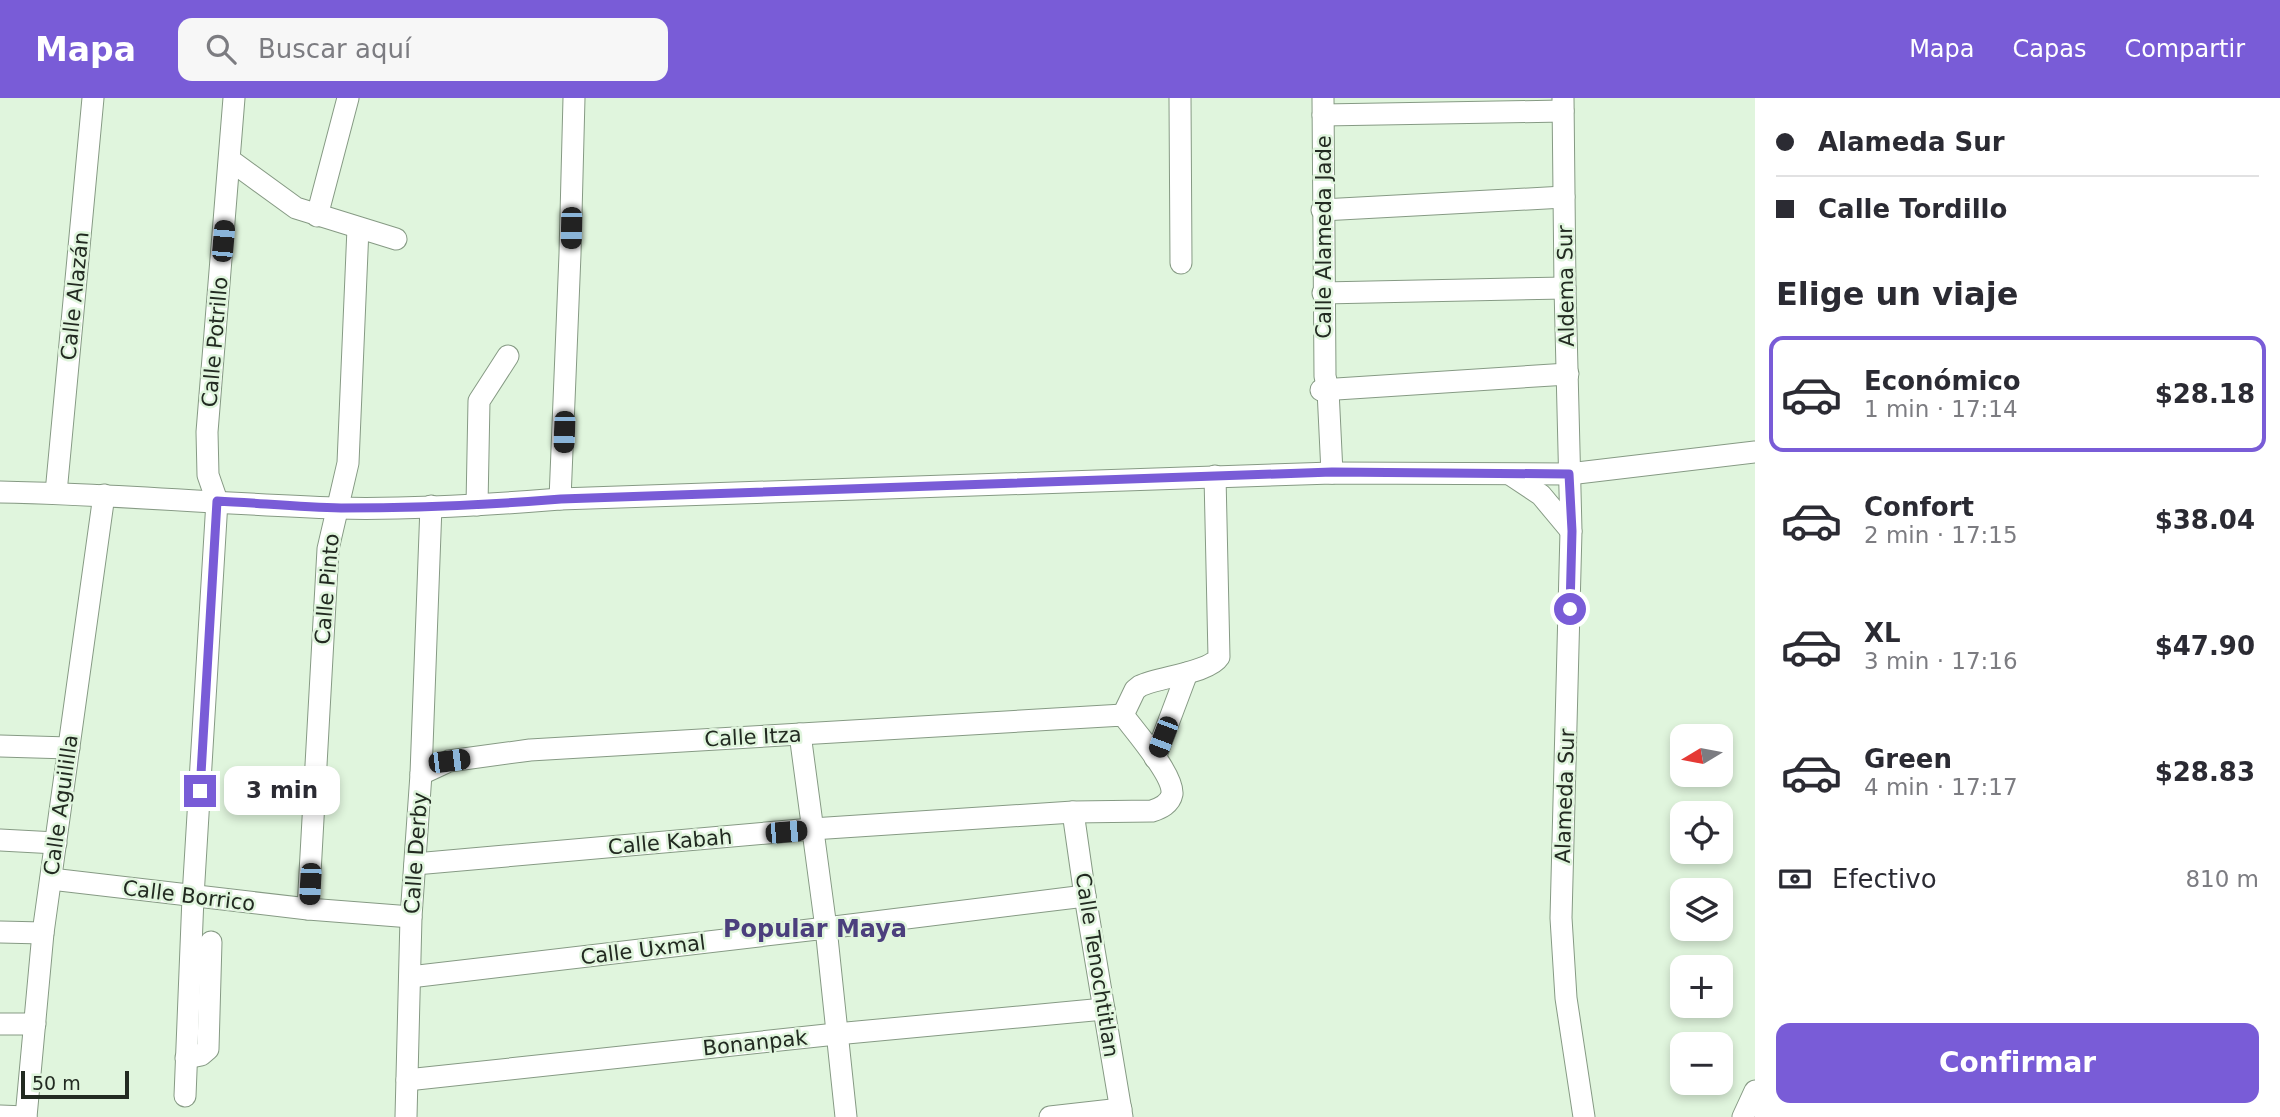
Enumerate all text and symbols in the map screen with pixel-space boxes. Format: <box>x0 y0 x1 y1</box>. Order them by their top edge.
search box <box>178 18 668 81</box>
text: Mapa <box>35 30 136 69</box>
icon: search <box>202 30 240 68</box>
text: Buscar aquí <box>258 34 411 64</box>
text: Mapa <box>1909 35 1975 63</box>
text: Capas <box>2013 35 2086 63</box>
text: Compartir <box>2124 35 2245 63</box>
text: Alameda Sur <box>1818 127 2005 157</box>
street label: Calle Alameda Jade <box>1312 135 1336 339</box>
text: Calle Tordillo <box>1818 194 2007 224</box>
car <box>561 207 582 249</box>
car <box>211 219 236 263</box>
street label: Aldema Sur <box>1553 225 1579 347</box>
street label: Calle Alazán <box>56 231 94 361</box>
text: Elige un viaje <box>1776 275 2018 313</box>
street label: Calle Potrillo <box>197 276 233 408</box>
icon: car <box>1780 363 1843 426</box>
text: Económico <box>1864 366 2021 396</box>
text: $28.18 <box>2155 379 2255 409</box>
text: 1 min · 17:14 <box>1864 396 2018 422</box>
car <box>553 411 576 453</box>
icon: car <box>1780 489 1843 552</box>
text: Confort <box>1864 492 1974 522</box>
text: $38.04 <box>2155 505 2255 535</box>
text: 2 min · 17:15 <box>1864 522 2018 548</box>
street label: Calle Pinto <box>310 533 344 645</box>
route start <box>1554 593 1586 625</box>
icon: car <box>1780 615 1843 678</box>
text: XL <box>1864 618 1901 648</box>
text: $47.90 <box>2155 631 2255 661</box>
text: 3 min · 17:16 <box>1864 648 2018 674</box>
car <box>1146 714 1181 760</box>
street label: Calle Itza <box>704 722 802 752</box>
north arrow <box>1670 724 1732 788</box>
map controls <box>1670 724 1733 1095</box>
street label: Alameda Sur <box>1551 728 1579 864</box>
street label: Calle Aguililla <box>39 733 83 877</box>
icon: car <box>1780 741 1843 804</box>
text: Green <box>1864 744 1952 774</box>
car <box>427 748 472 774</box>
text: $28.83 <box>2155 757 2255 787</box>
callout: 3 min <box>224 766 340 816</box>
text: 4 min · 17:17 <box>1864 774 2018 800</box>
route end <box>184 775 216 807</box>
text: 3 min <box>246 777 318 803</box>
street label: Calle Derby <box>400 791 432 915</box>
button: locate <box>1670 801 1733 864</box>
car <box>765 820 808 844</box>
street label: Calle Kabah <box>607 825 733 859</box>
icon: cash <box>1776 860 1814 898</box>
car <box>299 862 322 906</box>
text: Efectivo <box>1832 864 1937 894</box>
text: 810 m <box>2185 866 2259 892</box>
street label: Calle Tenochtitlan <box>1071 871 1123 1059</box>
street label: Calle Borrico <box>121 876 257 916</box>
button: layers <box>1670 878 1733 941</box>
district label: Popular Maya <box>723 915 907 943</box>
street label: Calle Uxmal <box>579 930 707 970</box>
button: + <box>1670 955 1733 1018</box>
button: Confirmar <box>1776 1023 2259 1103</box>
street label: Bonanpak <box>701 1025 809 1060</box>
button: − <box>1670 1032 1733 1095</box>
scale bar <box>21 1068 130 1100</box>
text: 50 m <box>32 1072 81 1094</box>

